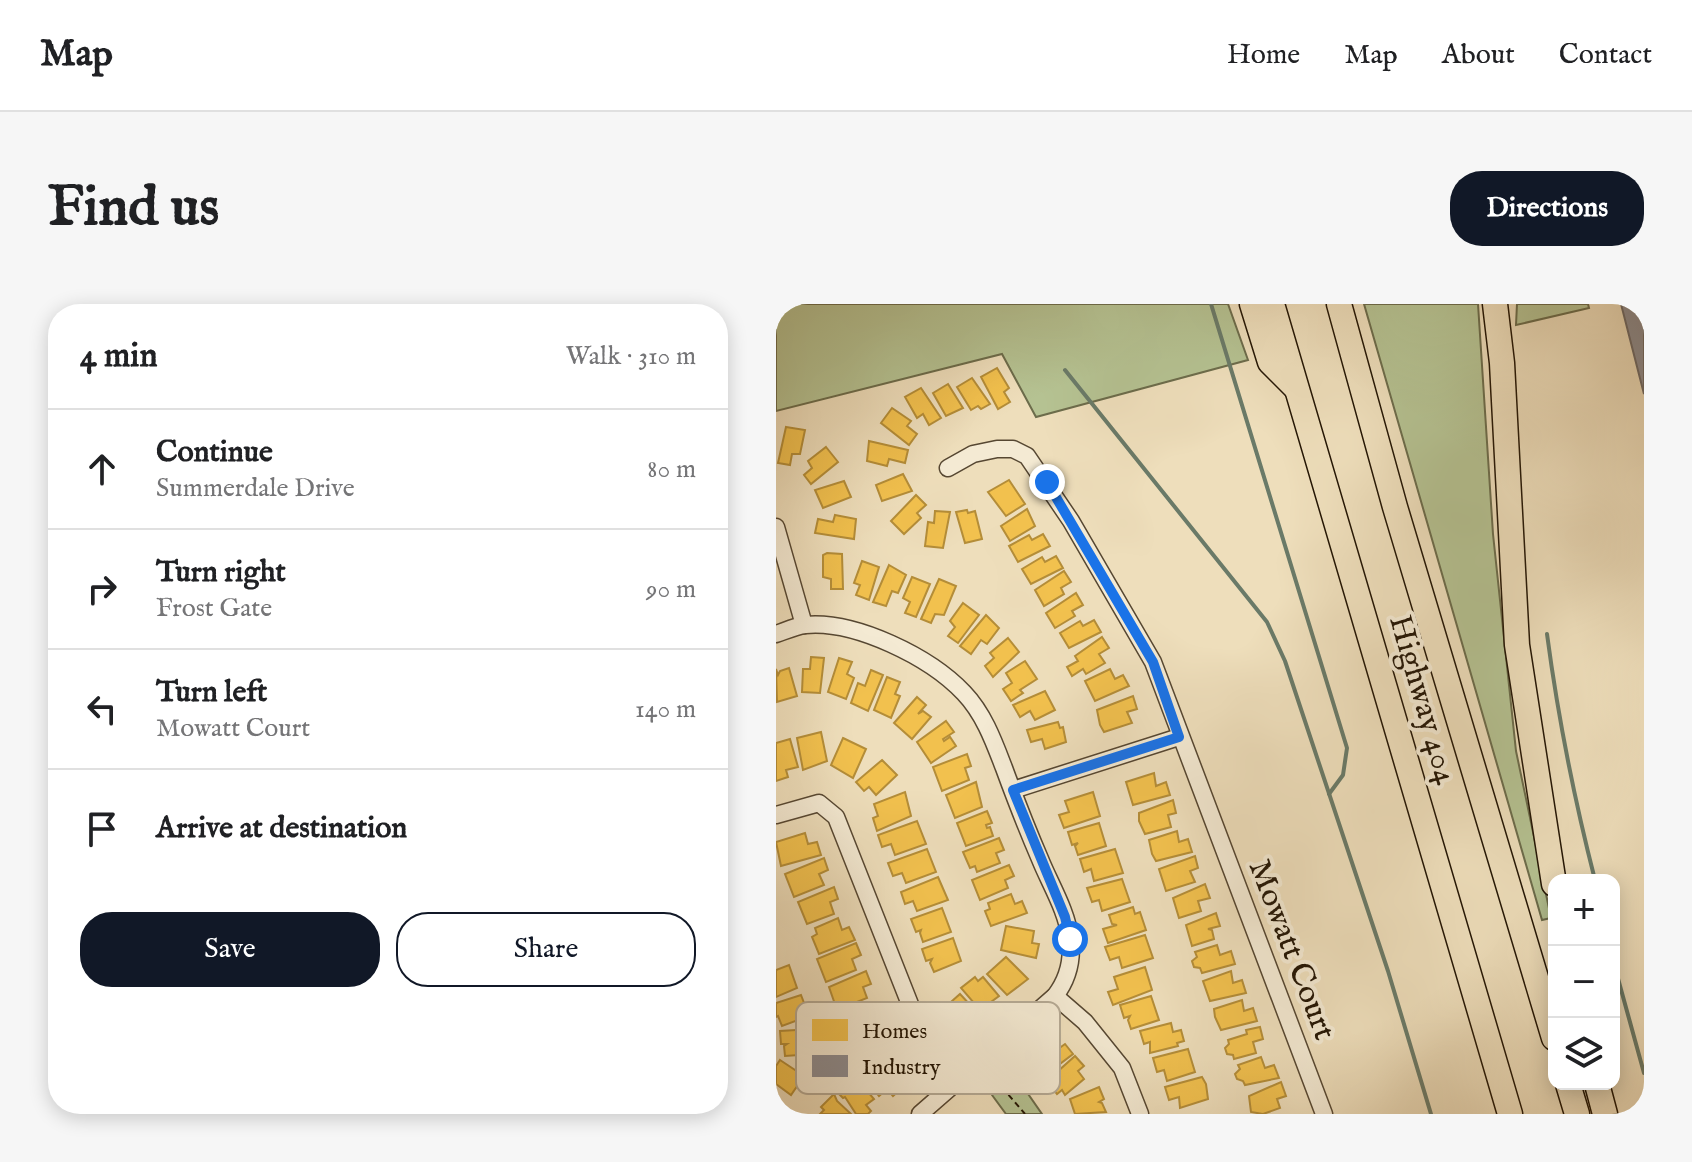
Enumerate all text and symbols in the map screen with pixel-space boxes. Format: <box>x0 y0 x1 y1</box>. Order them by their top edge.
text: Map <box>40 31 113 79</box>
text: Home <box>1227 38 1300 73</box>
text: Map <box>1344 38 1398 73</box>
text: About <box>1442 38 1515 73</box>
text: Contact <box>1559 38 1652 73</box>
button: Directions <box>1450 171 1644 246</box>
text: Find us <box>48 173 219 244</box>
text: 4 min <box>80 335 158 378</box>
text: Walk · 310 m <box>566 340 696 373</box>
text: Continue <box>156 434 273 472</box>
icon: ahead <box>80 447 124 491</box>
text: 80 m <box>647 453 696 486</box>
route end <box>1029 464 1065 500</box>
text: Summerdale Drive <box>156 472 355 505</box>
text: Turn right <box>156 554 286 592</box>
icon: right <box>80 567 124 611</box>
text: 90 m <box>646 573 696 606</box>
text: Frost Gate <box>156 592 272 625</box>
street label: Highway 404 <box>1378 611 1466 790</box>
text: Turn left <box>156 674 267 712</box>
icon: left <box>80 687 124 731</box>
text: 140 m <box>635 693 696 726</box>
text: Mowatt Court <box>156 712 310 745</box>
icon: arrive <box>80 807 124 851</box>
text: Arrive at destination <box>156 810 407 848</box>
street label: Mowatt Court <box>1238 854 1344 1046</box>
map controls <box>1548 874 1620 1090</box>
button: + <box>1548 874 1620 946</box>
button: Save <box>80 912 380 987</box>
button: Share <box>396 912 696 987</box>
route start <box>1052 921 1088 957</box>
button: − <box>1548 946 1620 1018</box>
legend <box>796 1002 1060 1094</box>
text: Homes <box>862 1018 927 1046</box>
button: layers <box>1548 1018 1620 1090</box>
text: Industry <box>862 1054 941 1082</box>

